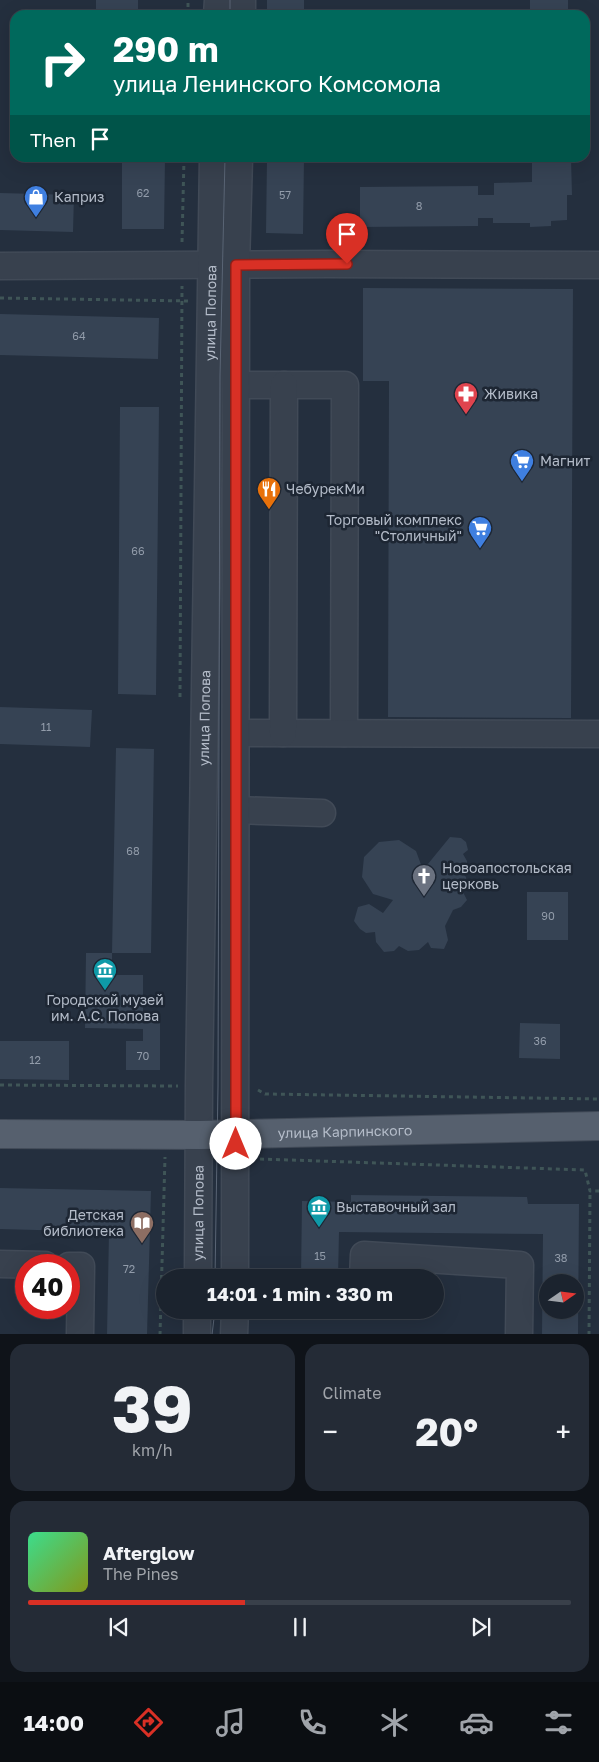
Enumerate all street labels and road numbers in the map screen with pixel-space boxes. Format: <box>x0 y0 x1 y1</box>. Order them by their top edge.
street label: улица Попова <box>201 265 219 361</box>
street label: улица Попова <box>195 670 213 766</box>
street label: улица Карпинского <box>277 1121 413 1141</box>
street label: улица Попова <box>189 1165 207 1261</box>

